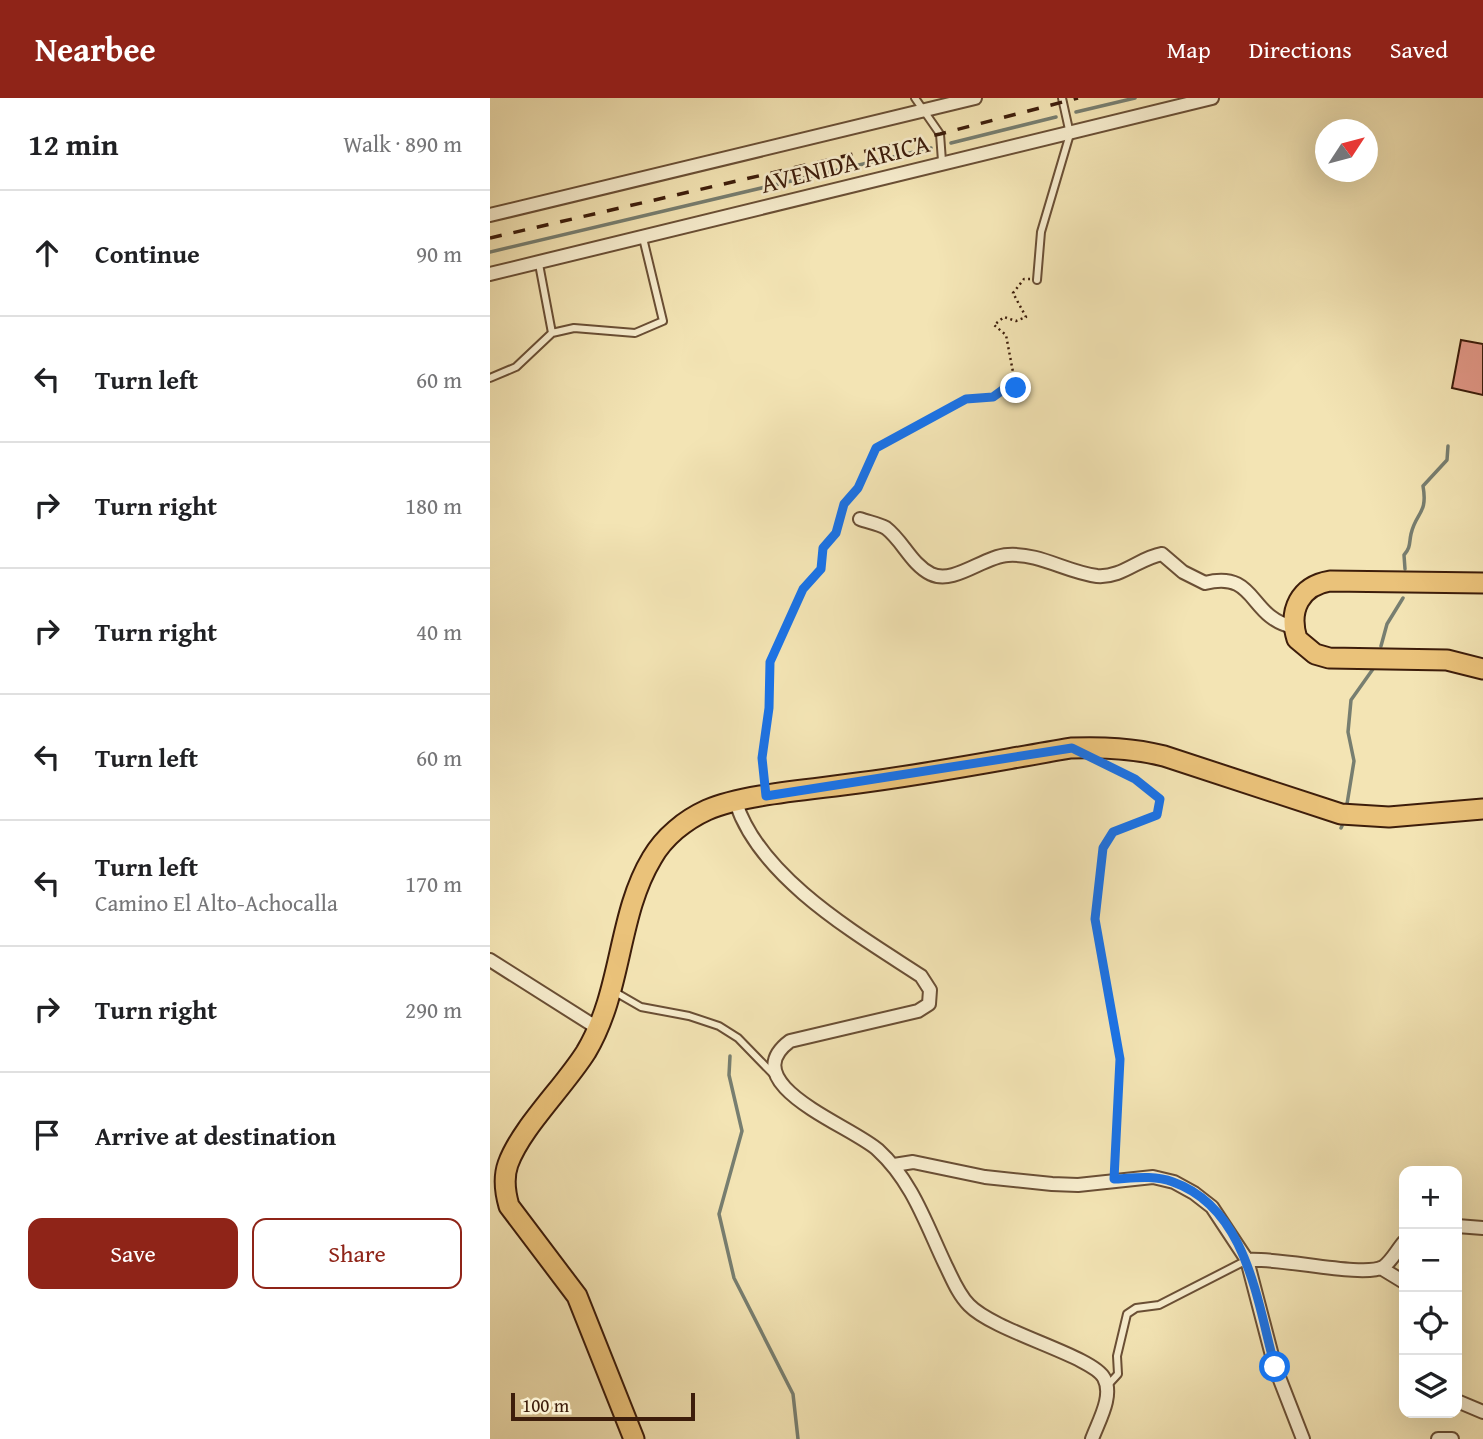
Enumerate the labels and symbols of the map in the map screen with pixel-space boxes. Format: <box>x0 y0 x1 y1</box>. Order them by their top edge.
north arrow <box>1315 119 1378 182</box>
street label: AVENIDA ARICA <box>756 123 934 203</box>
route end <box>1000 372 1031 403</box>
route start <box>1259 1351 1290 1382</box>
scale bar <box>511 1390 695 1422</box>

